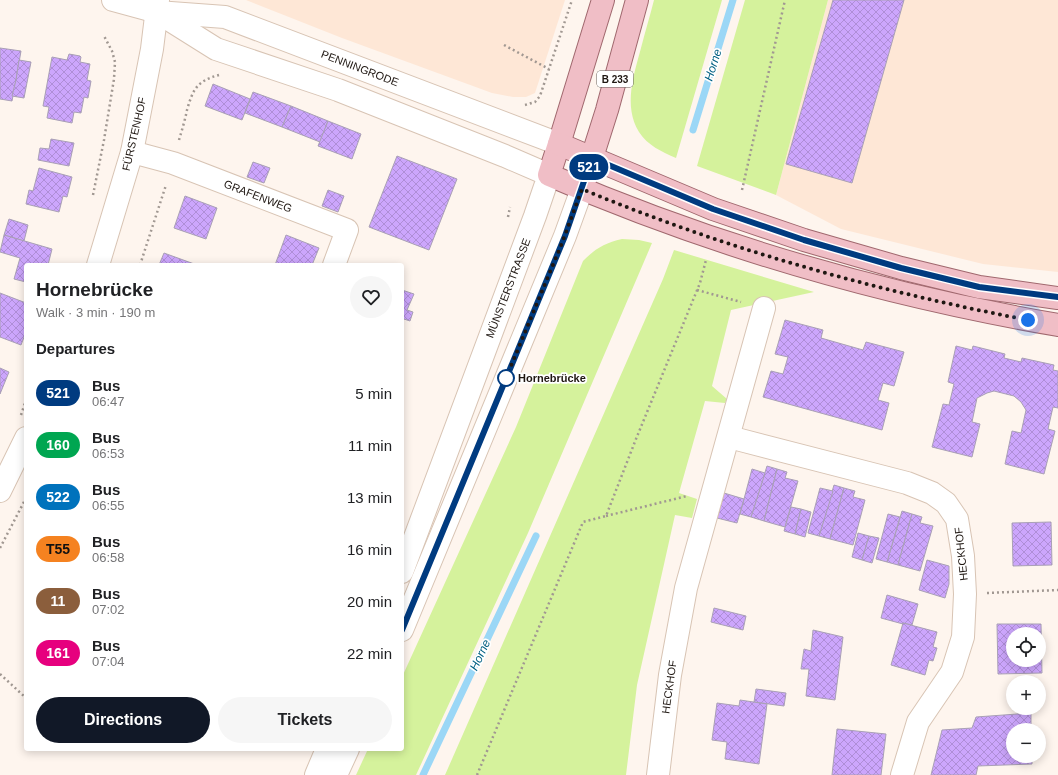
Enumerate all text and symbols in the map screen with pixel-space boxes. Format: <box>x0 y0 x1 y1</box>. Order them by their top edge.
water label: Horne <box>702 47 725 83</box>
street label: PENNINGRODE <box>320 48 400 88</box>
road number: B 233 <box>597 71 633 87</box>
street label: FÜRSTENHOF <box>120 96 148 172</box>
line badge: 521 <box>566 154 612 180</box>
text: 521 <box>577 159 601 175</box>
street label: GRAFENWEG <box>222 177 294 215</box>
street label: MÜNSTERSTRASSE <box>483 236 533 340</box>
button: heart <box>350 276 392 318</box>
text: Hornebrücke <box>36 279 153 300</box>
text: Walk · 3 min · 190 m <box>36 305 155 320</box>
your location <box>1018 310 1038 330</box>
text: Departures <box>36 340 115 357</box>
marker: Hornebrücke <box>497 369 515 387</box>
place label: Hornebrücke <box>518 372 586 384</box>
text: Bus <box>92 377 120 394</box>
text: 521 <box>46 385 70 401</box>
text: 5 min <box>355 385 392 402</box>
text: 06:47 <box>92 394 125 409</box>
text: Bus <box>92 429 120 446</box>
text: 160 <box>46 437 70 453</box>
text: 11 min <box>348 437 392 454</box>
text: 06:53 <box>92 446 125 461</box>
text: Bus <box>92 481 120 498</box>
text: 522 <box>46 489 70 505</box>
text: 13 min <box>347 489 392 506</box>
text: 06:55 <box>92 498 125 513</box>
street label: HECKHOF <box>952 526 970 581</box>
text: Bus <box>92 533 120 550</box>
text: T55 <box>46 541 70 557</box>
text: 16 min <box>347 541 392 558</box>
text: 06:58 <box>92 550 125 565</box>
text: Bus <box>92 585 120 602</box>
text: 11 <box>51 593 65 609</box>
text: 20 min <box>347 593 392 610</box>
text: 07:02 <box>92 602 125 617</box>
map controls <box>1006 627 1046 763</box>
button: locate <box>1006 627 1046 667</box>
text: Bus <box>92 637 120 654</box>
water label: Horne <box>467 637 493 673</box>
text: 161 <box>46 645 70 661</box>
text: 22 min <box>347 645 392 662</box>
text: 07:04 <box>92 654 125 669</box>
street label: HECKHOF <box>659 659 679 714</box>
button: + <box>1006 675 1046 715</box>
button: Directions <box>36 697 210 743</box>
button: Tickets <box>218 697 392 743</box>
button: − <box>1006 723 1046 763</box>

